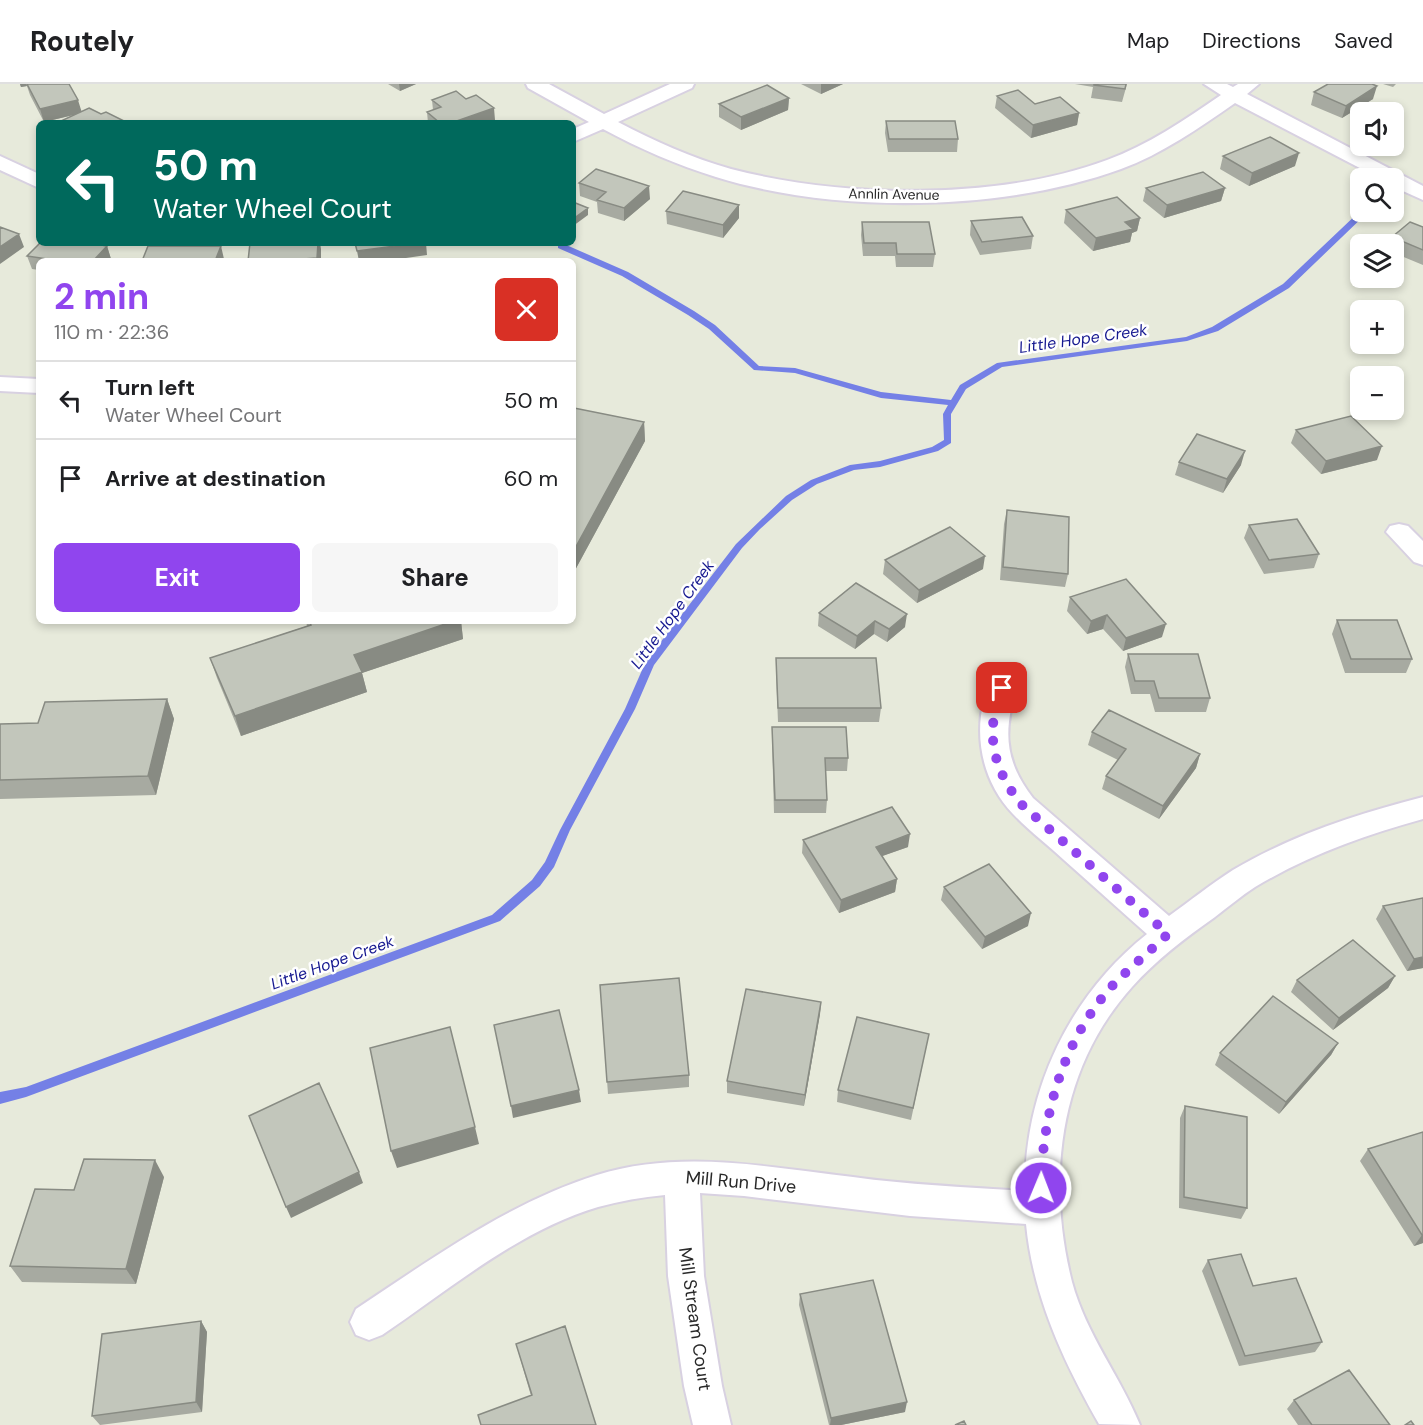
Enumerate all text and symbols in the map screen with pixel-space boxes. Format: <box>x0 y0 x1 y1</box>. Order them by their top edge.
text: Routely <box>30 23 134 60</box>
text: Map <box>1127 27 1169 55</box>
text: Directions <box>1202 27 1301 55</box>
text: Saved <box>1334 27 1393 55</box>
map controls <box>1350 102 1404 420</box>
button: sound <box>1350 102 1404 156</box>
text: 50 m <box>153 138 258 193</box>
icon: left <box>54 144 132 222</box>
button: search <box>1350 168 1404 222</box>
street label: Annlin Avenue <box>848 184 940 204</box>
text: Water Wheel Court <box>153 191 392 226</box>
button: layers <box>1350 234 1404 288</box>
text: 2 min <box>54 273 149 320</box>
button: close <box>495 278 558 341</box>
button: + <box>1350 300 1404 354</box>
text: 110 m · 22:36 <box>54 319 169 345</box>
water label: Little Hope Creek <box>1017 319 1149 358</box>
button: − <box>1350 366 1404 420</box>
text: Turn left <box>105 373 195 402</box>
icon: left <box>54 384 87 417</box>
text: 50 m <box>504 386 558 415</box>
text: Water Wheel Court <box>105 402 282 428</box>
icon: arrive <box>54 462 87 495</box>
text: Arrive at destination <box>105 464 326 493</box>
text: 60 m <box>504 464 558 493</box>
button: Exit <box>54 543 300 612</box>
button: Share <box>312 543 558 612</box>
water label: Little Hope Creek <box>626 555 719 673</box>
pin <box>976 662 1027 713</box>
icon: arrive <box>985 671 1018 704</box>
water label: Little Hope Creek <box>268 930 397 994</box>
position arrow <box>1009 1156 1073 1220</box>
street label: Mill Run Drive <box>685 1165 797 1199</box>
street label: Mill Stream Court <box>673 1246 717 1392</box>

